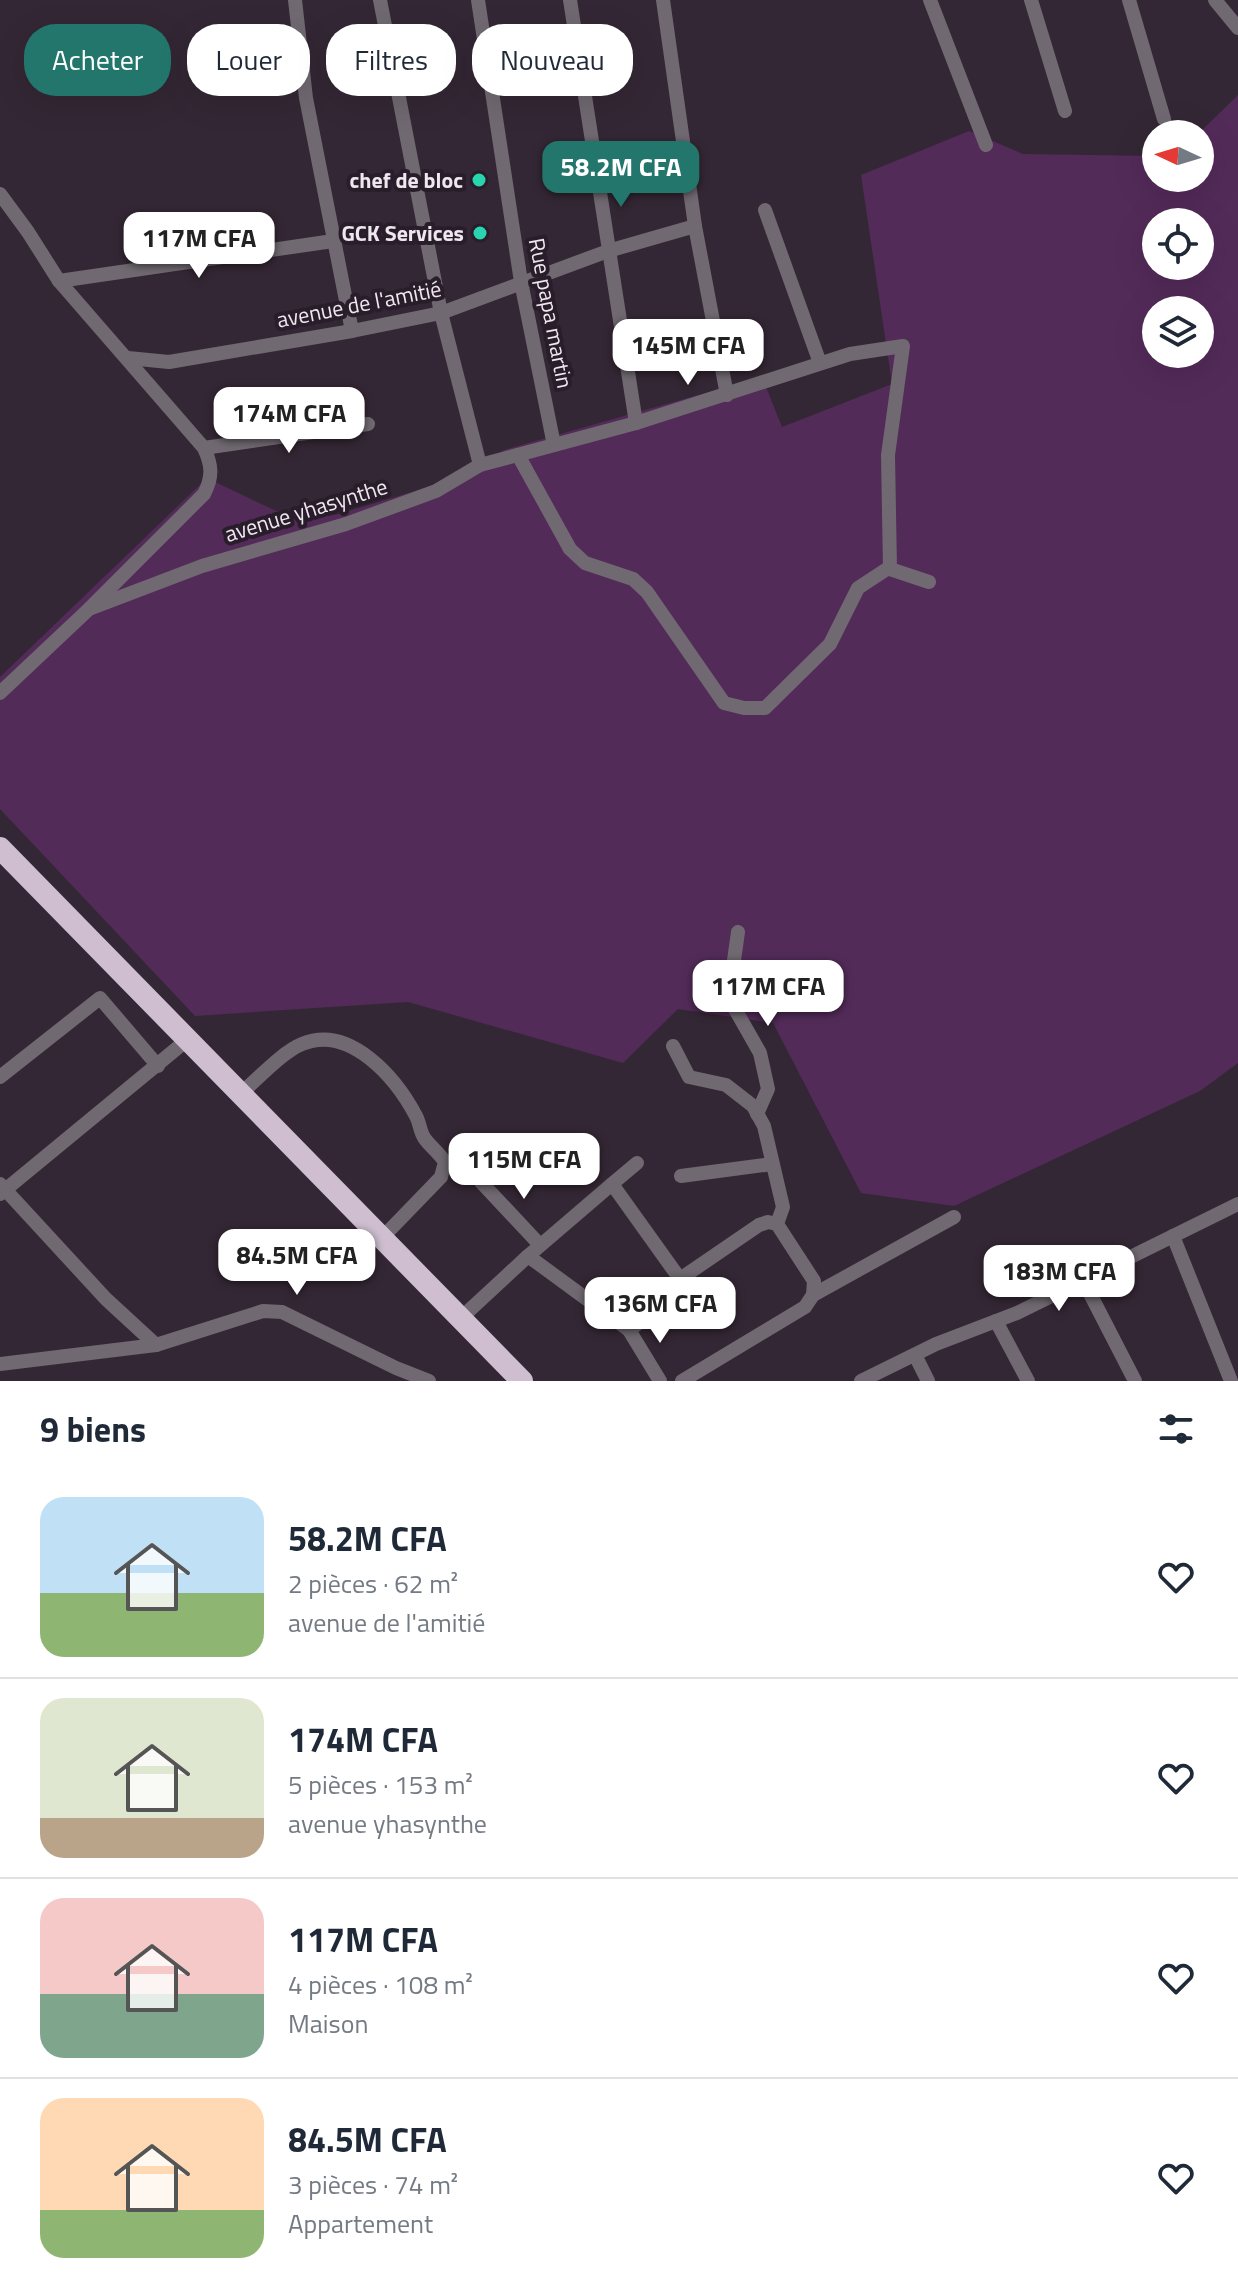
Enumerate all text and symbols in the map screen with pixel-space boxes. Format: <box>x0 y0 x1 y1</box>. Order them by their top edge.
chip: Acheter <box>24 24 171 96</box>
chip: Louer <box>187 24 310 96</box>
chip: Filtres <box>326 24 456 96</box>
chip: Nouveau <box>472 24 633 96</box>
north arrow <box>1142 120 1214 192</box>
map controls <box>1142 120 1214 368</box>
pin: 58.2M CFA <box>529 141 713 209</box>
text: 58.2M CFA <box>560 147 682 186</box>
place label: chef de bloc <box>350 163 463 197</box>
marker: chef de bloc <box>470 171 488 189</box>
button: locate <box>1142 208 1214 280</box>
pin: 117M CFA <box>116 212 282 280</box>
place label: GCK Services <box>341 216 464 250</box>
text: 117M CFA <box>142 218 256 257</box>
marker: GCK Services <box>471 224 489 242</box>
street label: Rue papa martin <box>520 235 582 391</box>
street label: avenue de l'amitié <box>274 271 444 337</box>
button: layers <box>1142 296 1214 368</box>
pin: 145M CFA <box>605 319 771 387</box>
text: 145M CFA <box>631 325 745 364</box>
pin: 174M CFA <box>206 387 372 455</box>
text: 174M CFA <box>232 393 346 432</box>
street label: avenue yhasynthe <box>221 469 391 551</box>
pin: 117M CFA <box>685 960 851 1028</box>
text: 117M CFA <box>711 966 825 1005</box>
pin: 115M CFA <box>441 1133 607 1201</box>
text: 115M CFA <box>467 1139 581 1178</box>
pin: 84.5M CFA <box>205 1229 389 1297</box>
text: 84.5M CFA <box>236 1235 358 1274</box>
pin: 183M CFA <box>976 1245 1142 1313</box>
text: 183M CFA <box>1002 1251 1116 1290</box>
pin: 136M CFA <box>577 1277 743 1345</box>
text: 136M CFA <box>603 1283 717 1322</box>
text: 9 biens <box>40 1403 146 1455</box>
icon: filters <box>1154 1407 1198 1451</box>
text: 58.2M CFA <box>288 1512 447 1564</box>
icon: home <box>104 1529 200 1625</box>
icon: heart <box>1154 1555 1198 1599</box>
text: 2 pièces · 62 m² <box>288 1564 458 1603</box>
text: avenue de l'amitié <box>288 1603 485 1642</box>
text: 174M CFA <box>288 1713 438 1765</box>
icon: home <box>104 1730 200 1826</box>
icon: heart <box>1154 1756 1198 1800</box>
text: 5 pièces · 153 m² <box>288 1765 473 1804</box>
text: avenue yhasynthe <box>288 1804 487 1843</box>
text: 117M CFA <box>288 1913 438 1965</box>
icon: home <box>104 1930 200 2026</box>
icon: heart <box>1154 1956 1198 2000</box>
text: 4 pièces · 108 m² <box>288 1965 473 2004</box>
text: Maison <box>288 2004 368 2043</box>
text: 84.5M CFA <box>288 2113 447 2165</box>
icon: home <box>104 2130 200 2226</box>
icon: heart <box>1154 2156 1198 2200</box>
text: 3 pièces · 74 m² <box>288 2165 458 2204</box>
text: Appartement <box>288 2204 433 2243</box>

